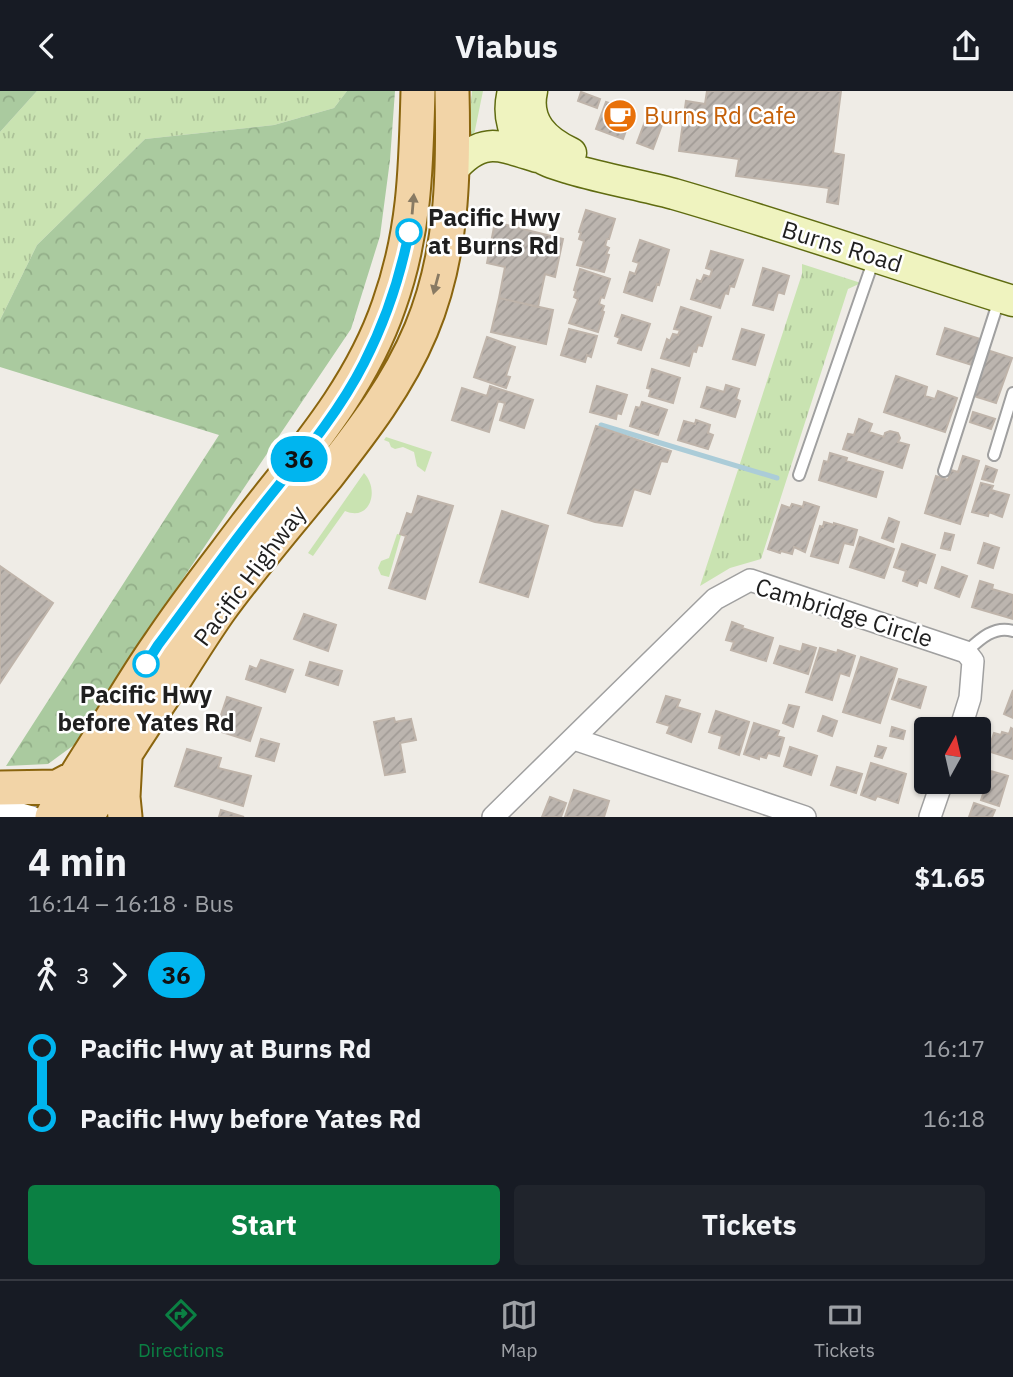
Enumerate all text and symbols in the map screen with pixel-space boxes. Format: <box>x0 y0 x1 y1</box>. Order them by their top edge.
text: Viabus <box>455 25 558 67</box>
icon: back <box>28 27 66 65</box>
icon: share <box>947 27 985 65</box>
cafe icon: Burns Rd Cafe <box>601 97 639 135</box>
place label: Burns Rd Cafe <box>644 99 796 131</box>
one-way arrow <box>408 193 419 215</box>
place label: Pacific Hwy at Burns Rd <box>428 201 560 261</box>
street label: Burns Road <box>778 213 906 280</box>
marker: Pacific Hwy at Burns Rd <box>396 219 422 245</box>
one-way arrow <box>430 274 441 296</box>
line badge: 36 <box>268 436 330 482</box>
text: 36 <box>285 443 313 475</box>
street label: Pacific Highway <box>186 498 313 652</box>
street label: Cambridge Circle <box>752 570 937 654</box>
marker: Pacific Hwy before Yates Rd <box>133 651 159 677</box>
place label: Pacific Hwy before Yates Rd <box>57 678 235 738</box>
north arrow <box>914 717 990 795</box>
map controls <box>914 717 991 794</box>
text: 4 min <box>28 837 127 886</box>
text: $1.65 <box>915 860 985 894</box>
text: 16:14 – 16:18 · Bus <box>28 888 234 918</box>
icon: walk <box>28 956 66 994</box>
icon: forward <box>100 956 138 994</box>
text: 36 <box>162 959 191 991</box>
text: 3 <box>76 960 90 990</box>
text: Pacific Hwy at Burns Rd <box>80 1031 371 1065</box>
text: 16:17 <box>923 1033 985 1063</box>
text: Pacific Hwy before Yates Rd <box>80 1101 421 1135</box>
text: 16:18 <box>923 1103 985 1133</box>
button: Start <box>28 1185 500 1265</box>
button: Tickets <box>514 1185 985 1265</box>
tab: Directions <box>138 1296 224 1362</box>
tab: Map <box>500 1296 538 1362</box>
tab: Tickets <box>814 1296 875 1362</box>

